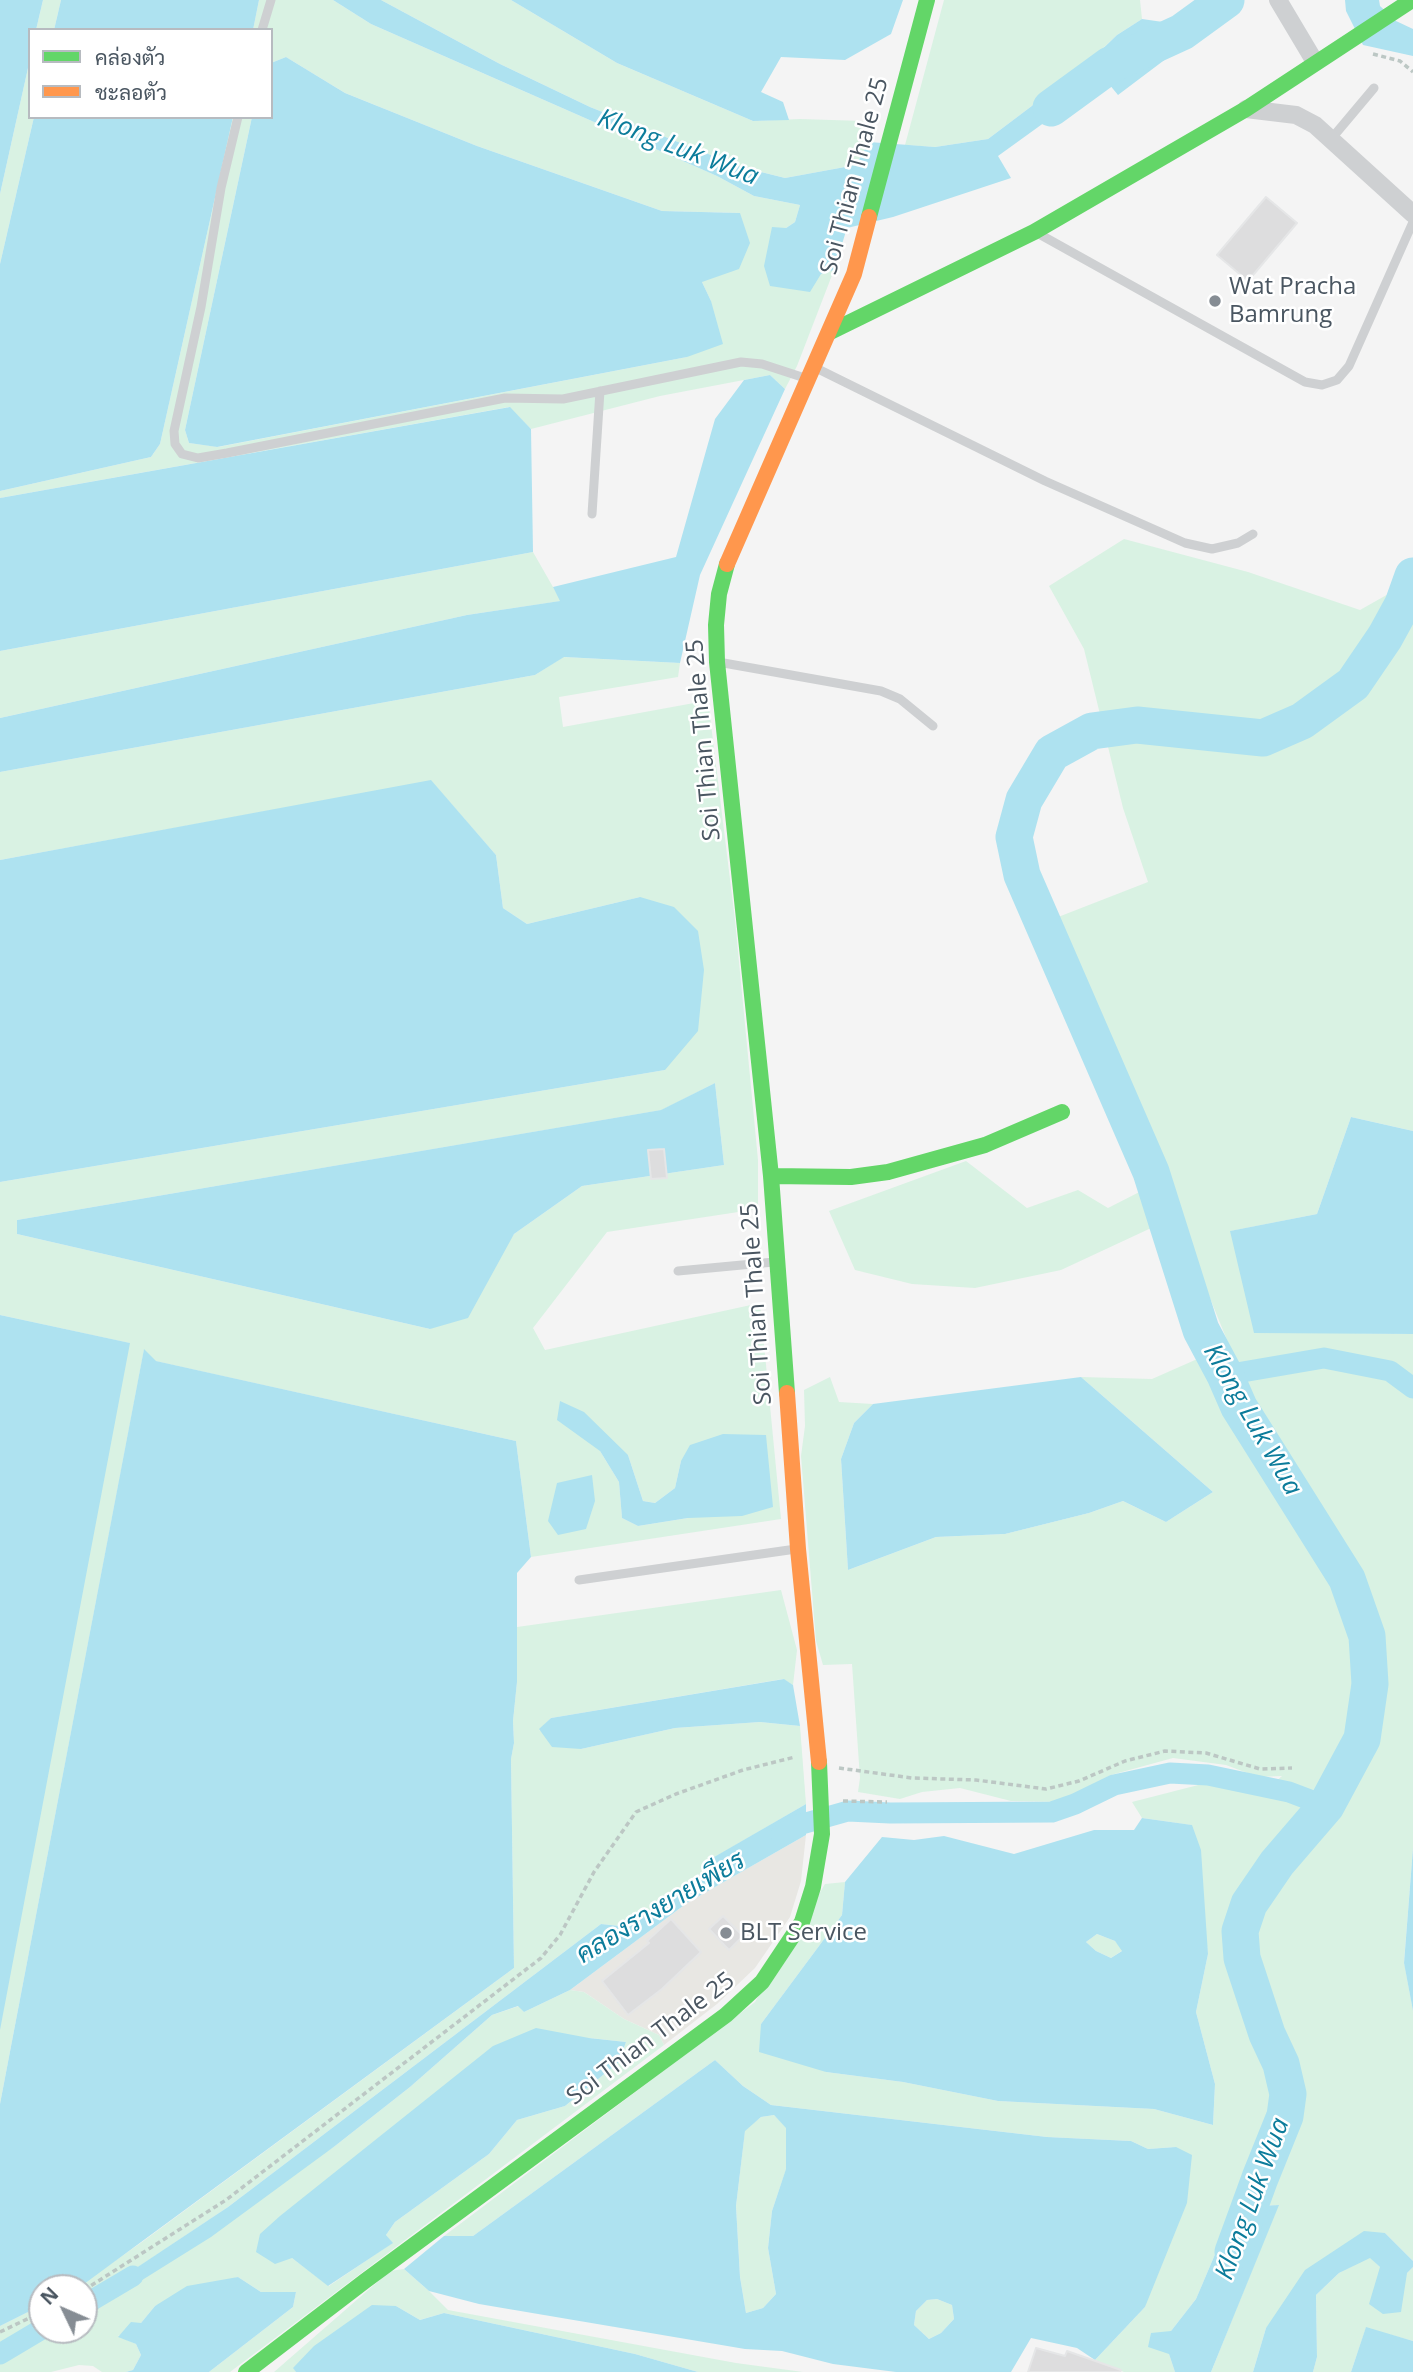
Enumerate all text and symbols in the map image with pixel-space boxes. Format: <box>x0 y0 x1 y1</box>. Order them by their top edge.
legend <box>28 28 273 119</box>
text: คล่องตัว <box>95 43 165 71</box>
street label: Soi Thian Thale 25 <box>815 74 895 278</box>
text: ชะลอตัว <box>95 78 167 106</box>
water label: Klong Luk Wua <box>593 103 763 193</box>
place label: Wat Pracha Bamrung <box>1229 273 1356 329</box>
marker: Wat Pracha Bamrung <box>1207 293 1223 309</box>
street label: Soi Thian Thale 25 <box>681 638 727 842</box>
street label: Soi Thian Thale 25 <box>736 1202 778 1406</box>
water label: Klong Luk Wua <box>1196 1339 1308 1501</box>
water label: คลองรางยายเพียร <box>571 1845 751 1971</box>
place label: BLT Service <box>740 1919 867 1947</box>
marker: BLT Service <box>718 1925 734 1941</box>
street label: Soi Thian Thale 25 <box>561 1967 741 2111</box>
water label: Klong Luk Wua <box>1209 2114 1297 2284</box>
north arrow <box>28 2274 98 2344</box>
text: N <box>35 2281 64 2310</box>

